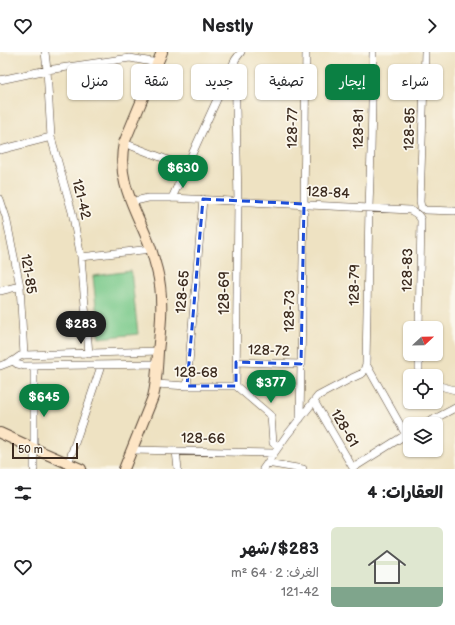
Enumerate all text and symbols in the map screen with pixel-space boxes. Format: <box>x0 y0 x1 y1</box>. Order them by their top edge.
icon: heart <box>12 15 34 37</box>
icon: forward <box>421 15 443 37</box>
text: Nestly <box>202 16 253 37</box>
chip: منزل <box>67 64 123 100</box>
chip: شقة <box>131 64 183 100</box>
chip: جديد <box>191 64 247 100</box>
chip: تصفية <box>255 64 317 100</box>
chip: إيجار <box>325 64 380 100</box>
chip: شراء <box>388 64 443 100</box>
street label: 128-77 <box>284 107 301 149</box>
street label: 128-85 <box>400 107 419 151</box>
street label: 128-81 <box>350 109 367 149</box>
pin: $630 <box>159 155 207 189</box>
text: $630 <box>167 160 199 176</box>
street label: 121-42 <box>68 177 95 222</box>
street label: 128-84 <box>306 183 351 202</box>
street label: 128-83 <box>399 248 416 292</box>
street label: 121-85 <box>17 253 40 295</box>
street label: 128-79 <box>346 264 363 306</box>
street label: 128-65 <box>172 270 193 314</box>
street label: 128-69 <box>216 271 233 315</box>
street label: 128-73 <box>281 290 298 332</box>
pin: $283 <box>57 311 105 345</box>
text: $283 <box>65 316 97 332</box>
north arrow <box>403 321 443 361</box>
map controls <box>403 321 443 457</box>
street label: 128-72 <box>248 341 291 360</box>
street label: 128-68 <box>174 364 218 381</box>
button: locate <box>403 369 443 409</box>
pin: $377 <box>247 370 295 404</box>
text: $377 <box>256 375 286 391</box>
pin: $645 <box>20 384 68 418</box>
text: $645 <box>28 389 60 405</box>
street label: 128-61 <box>327 406 362 450</box>
button: layers <box>403 417 443 457</box>
street label: 128-66 <box>181 430 226 447</box>
scale bar <box>12 441 78 460</box>
text: 50 m <box>18 443 43 456</box>
icon: filters <box>12 482 34 504</box>
text: العقارات: 4 <box>367 483 443 503</box>
text: $283/شهر <box>241 539 319 559</box>
icon: home <box>363 543 411 591</box>
icon: heart <box>12 556 34 578</box>
text: الغرف: 2 · 64 m² <box>231 565 319 581</box>
text: 121-42 <box>281 584 319 600</box>

